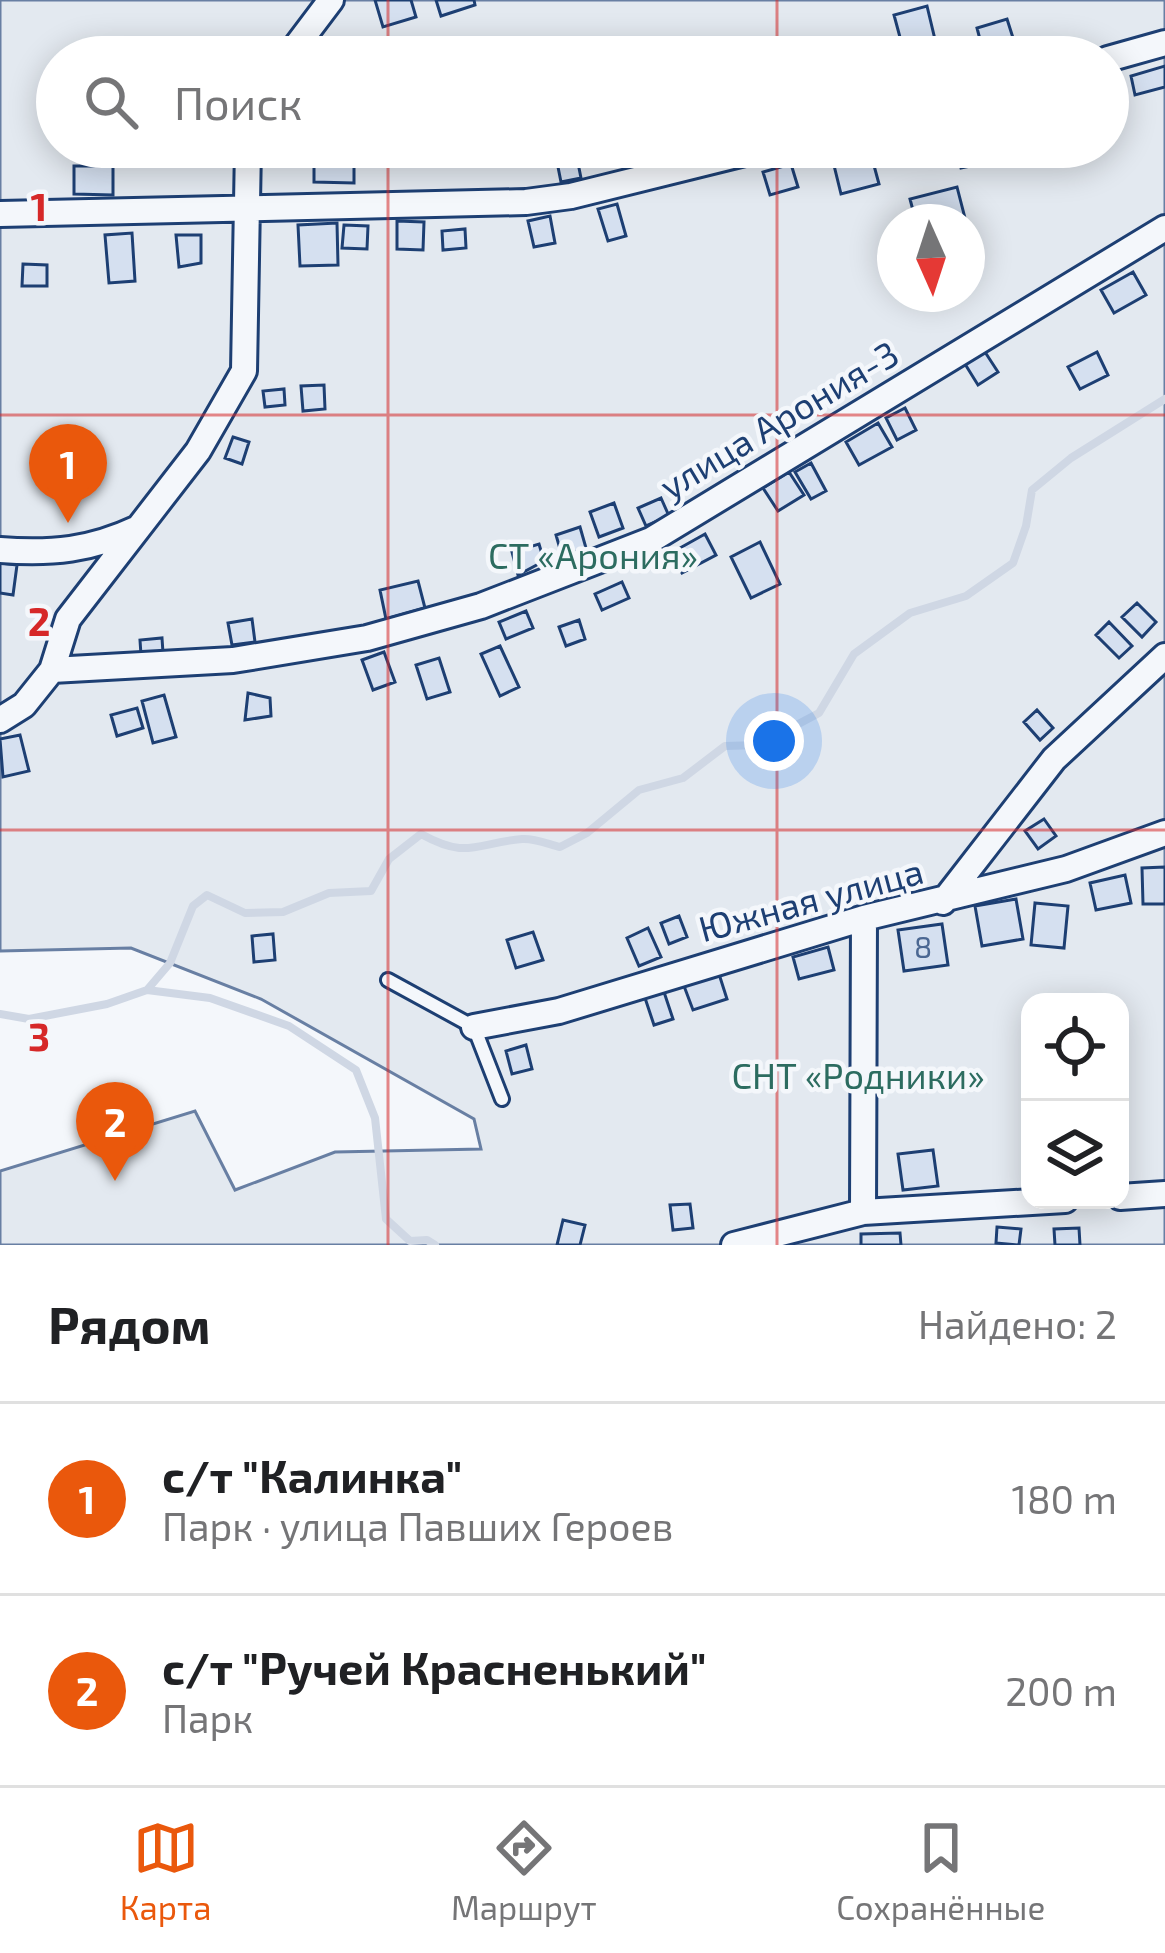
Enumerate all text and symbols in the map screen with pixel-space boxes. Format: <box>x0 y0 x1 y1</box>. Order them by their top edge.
search box <box>36 36 1129 168</box>
icon: search <box>78 69 144 135</box>
text: Поиск <box>174 75 302 129</box>
text: 1 <box>31 182 47 229</box>
north arrow <box>877 204 985 312</box>
street label: улица Арония-3 <box>651 331 906 508</box>
pin: 1 <box>29 424 107 523</box>
park label: СТ «Арония» <box>488 533 698 576</box>
text: 2 <box>28 597 50 644</box>
your location <box>744 711 804 771</box>
street label: Южная улица <box>694 848 928 950</box>
house number: 8 <box>914 928 932 964</box>
map controls <box>1021 993 1129 1209</box>
button: locate <box>1021 993 1129 1101</box>
text: 3 <box>28 1012 50 1059</box>
park label: СНТ «Родники» <box>731 1053 985 1096</box>
pin: 2 <box>76 1082 154 1181</box>
button: layers <box>1021 1101 1129 1209</box>
text: Рядом <box>48 1293 211 1354</box>
text: Найдено: 2 <box>918 1300 1117 1347</box>
text: с/т "Калинка" <box>162 1448 462 1502</box>
text: 1 <box>79 1475 95 1522</box>
text: 180 m <box>1011 1475 1117 1522</box>
text: Парк · улица Павших Героев <box>162 1502 673 1549</box>
text: с/т "Ручей Красненький" <box>162 1640 706 1694</box>
text: 2 <box>76 1667 98 1714</box>
text: 200 m <box>1005 1667 1117 1714</box>
text: Парк <box>162 1694 253 1741</box>
tab: Карта <box>120 1815 211 1927</box>
tab: Маршрут <box>451 1815 597 1927</box>
tab: Сохранённые <box>836 1815 1045 1927</box>

